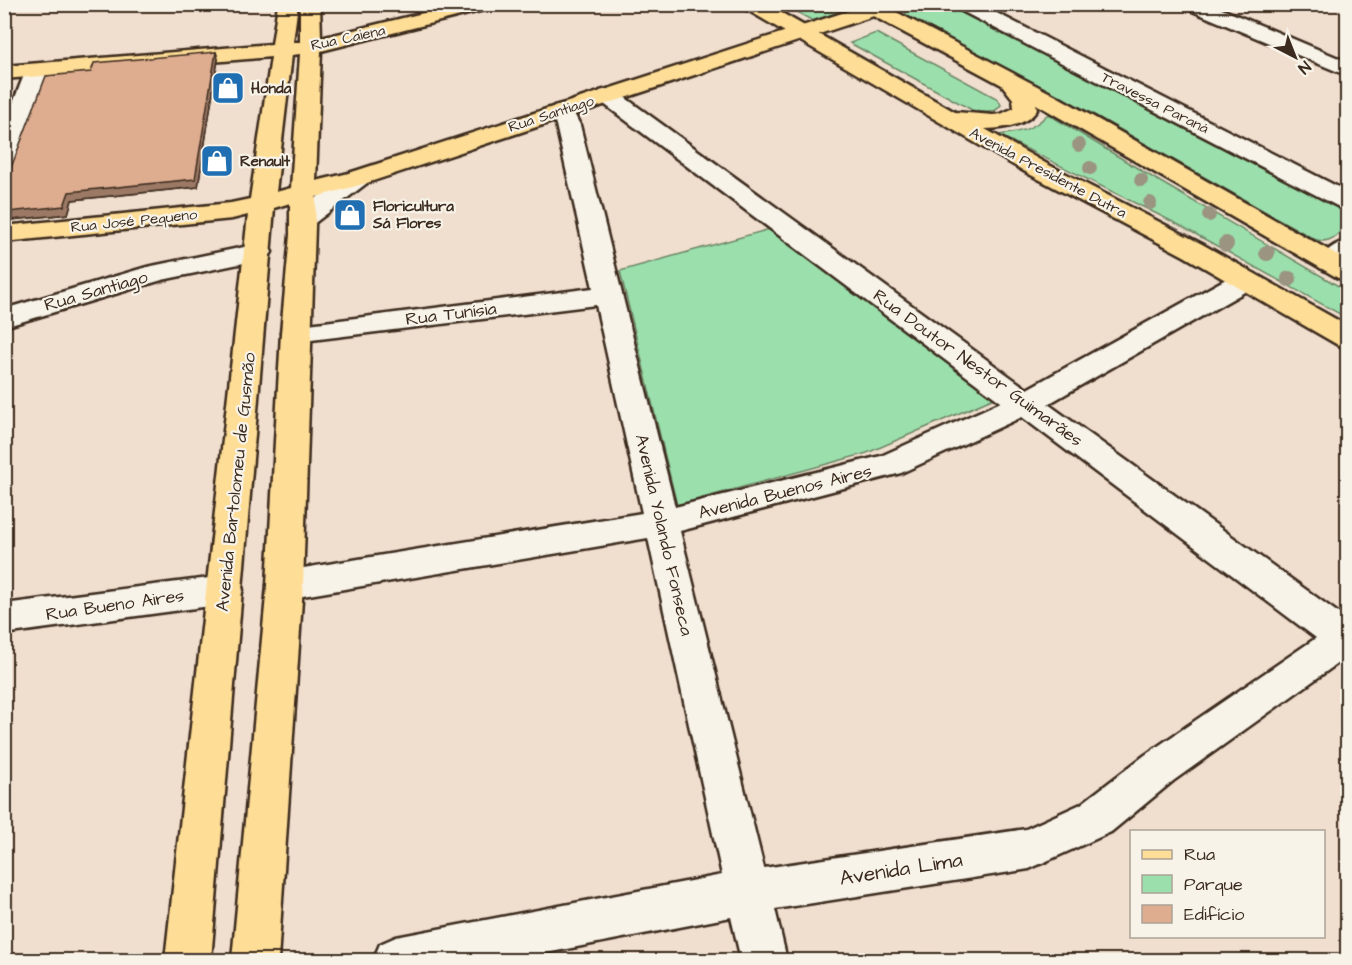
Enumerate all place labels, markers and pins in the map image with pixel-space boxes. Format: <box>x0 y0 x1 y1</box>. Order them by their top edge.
shop icon: Honda <box>210 70 246 106</box>
place label: Honda <box>251 78 292 99</box>
shop icon: Renault <box>199 143 235 179</box>
place label: Renault <box>240 151 291 172</box>
place label: Floricultura Sá Flores <box>372 196 454 234</box>
shop icon: Floricultura Sá Flores <box>332 197 368 233</box>

